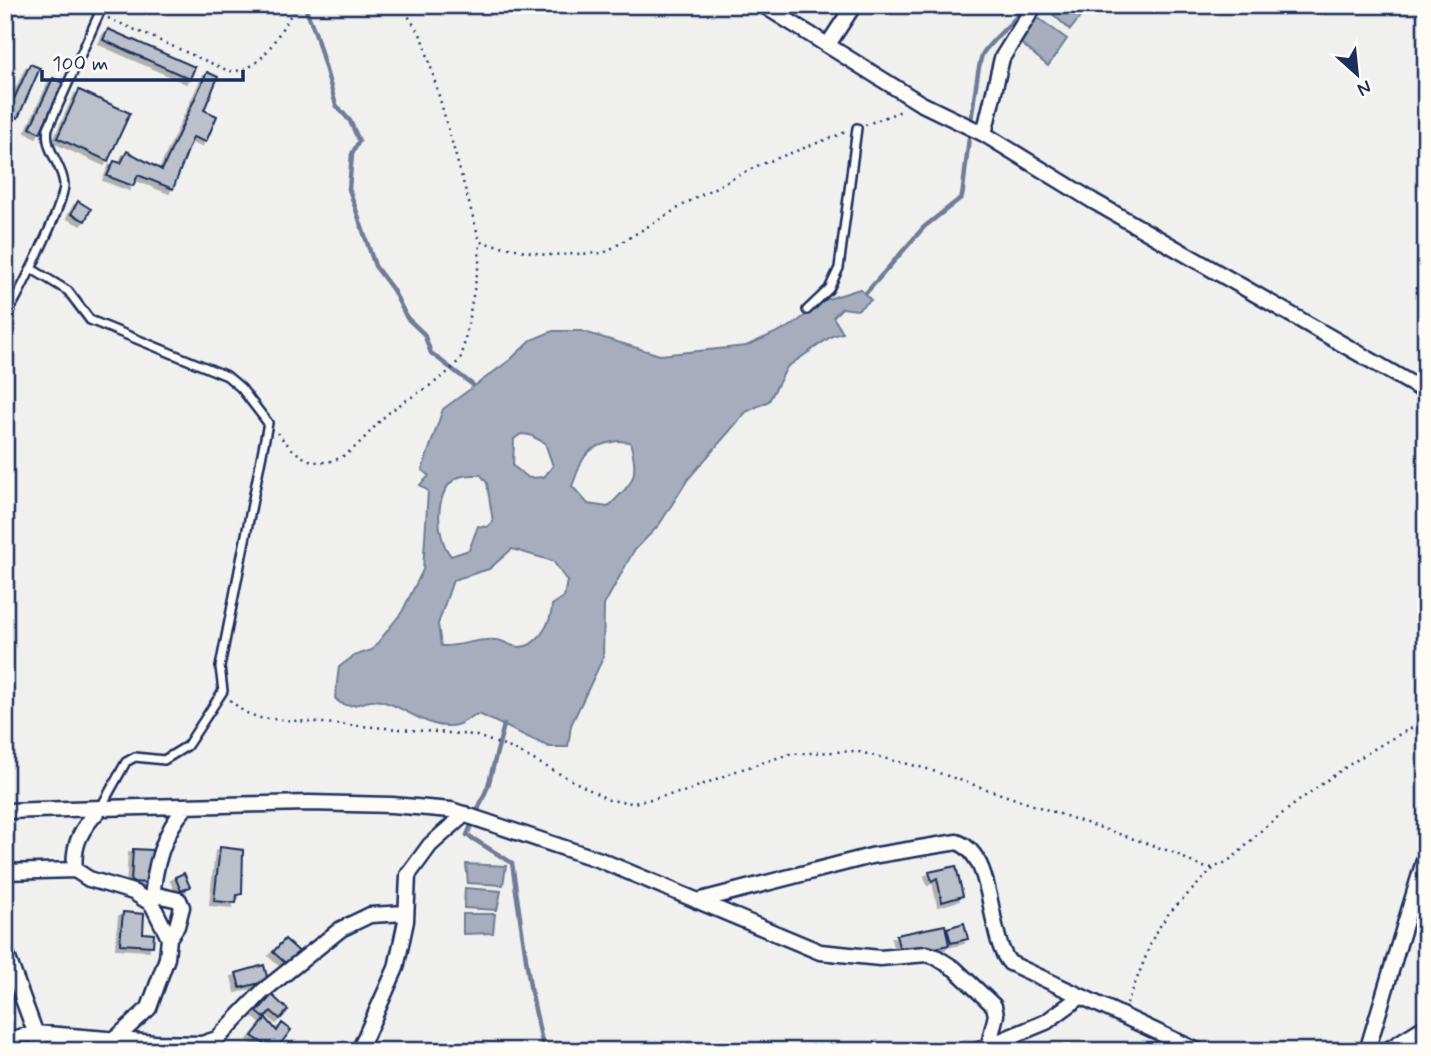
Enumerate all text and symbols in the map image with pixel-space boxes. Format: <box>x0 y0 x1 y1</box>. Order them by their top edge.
scale bar <box>42 38 243 82</box>
north arrow <box>1322 38 1392 108</box>
text: 100 m <box>52 50 108 78</box>
text: N <box>1353 74 1375 102</box>

